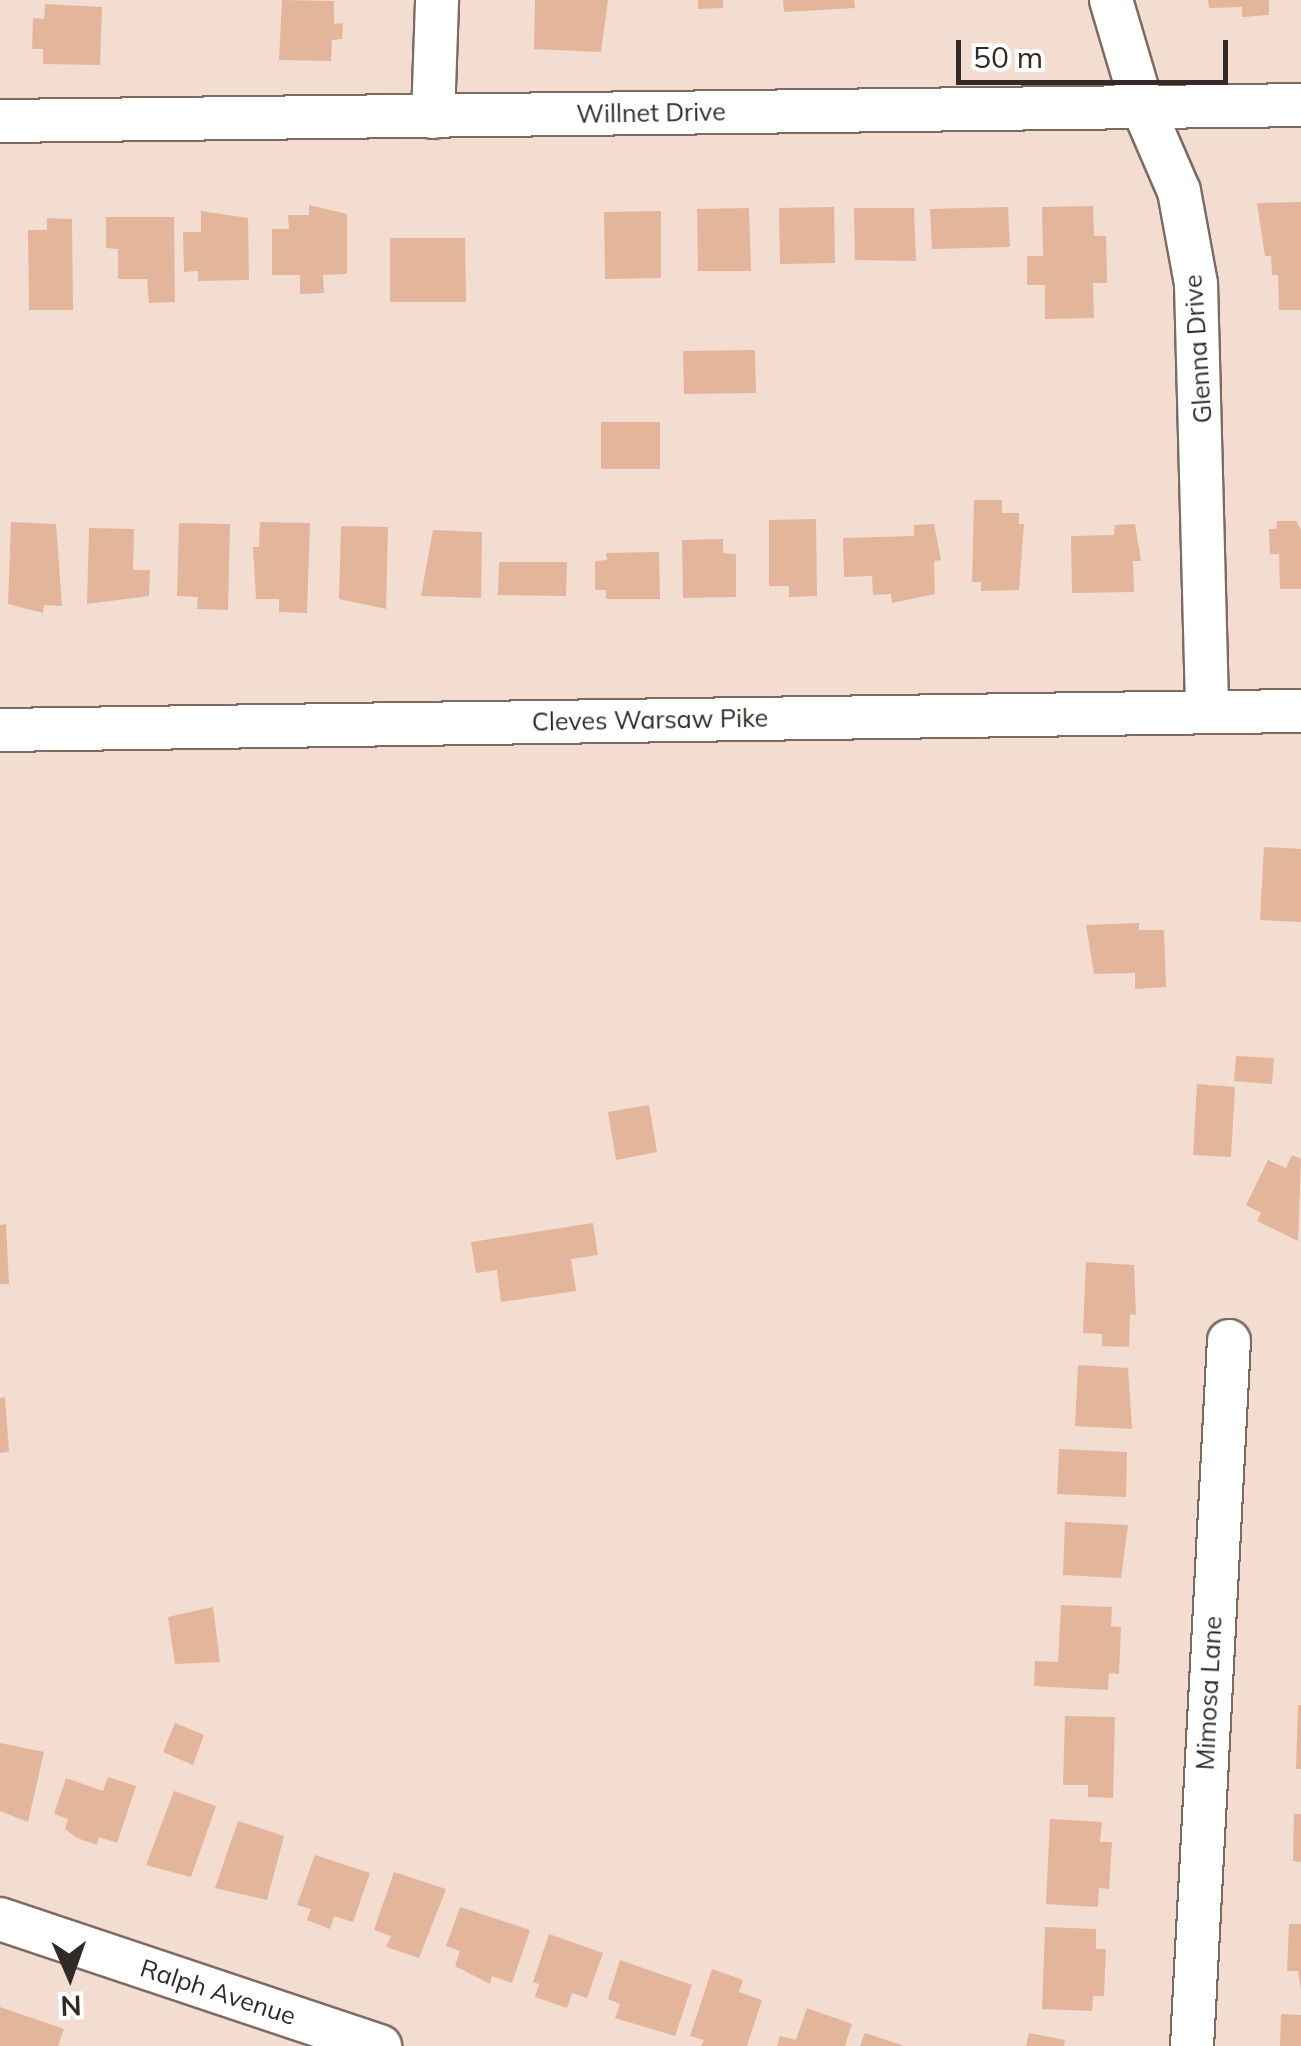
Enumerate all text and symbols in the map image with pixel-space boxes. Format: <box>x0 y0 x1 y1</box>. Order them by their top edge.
scale bar <box>961 20 1234 82</box>
text: 50 m <box>973 38 1043 76</box>
street label: Willnet Drive <box>576 97 726 129</box>
street label: Glenna Drive <box>1178 274 1218 424</box>
street label: Cleves Warsaw Pike <box>532 703 768 737</box>
street label: Mimosa Lane <box>1190 1615 1228 1771</box>
north arrow <box>20 1926 120 2026</box>
street label: Ralph Avenue <box>137 1953 299 2031</box>
text: N <box>60 1989 82 2024</box>

